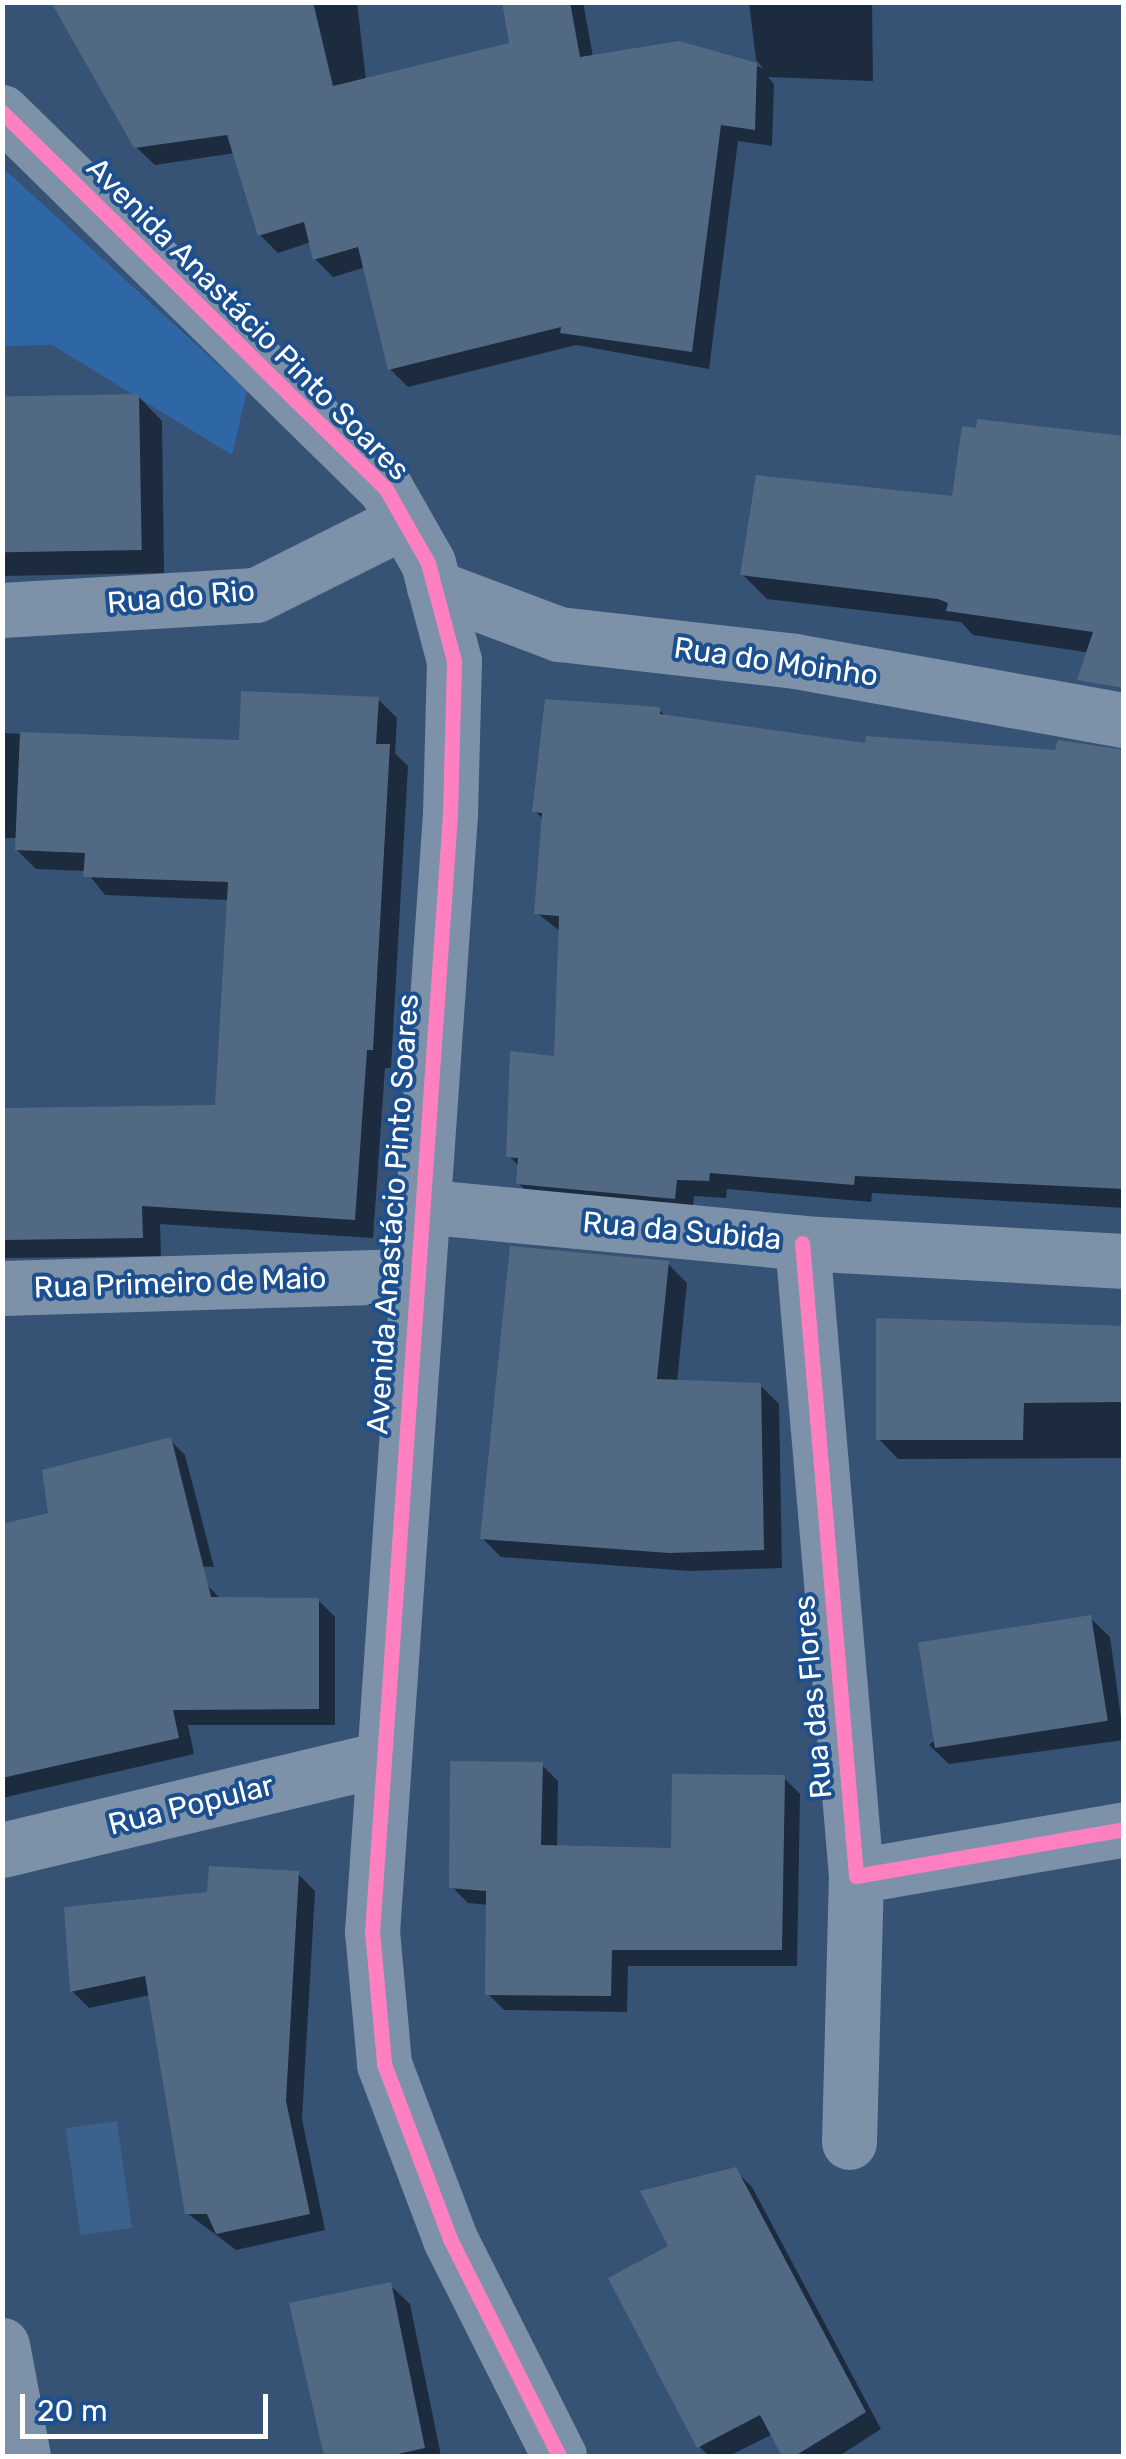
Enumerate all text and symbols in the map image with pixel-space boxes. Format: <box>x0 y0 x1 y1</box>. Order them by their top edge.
street label: Avenida Anastácio Pinto Soares <box>79 150 417 488</box>
street label: Rua do Rio <box>106 573 256 621</box>
street label: Rua do Moinho <box>671 630 881 694</box>
street label: Avenida Anastácio Pinto Soares <box>360 992 426 1436</box>
street label: Rua da Subida <box>581 1204 783 1258</box>
street label: Rua Primeiro de Maio <box>33 1260 327 1306</box>
street label: Rua das Flores <box>786 1594 840 1800</box>
street label: Rua Popular <box>105 1767 277 1843</box>
scale bar <box>25 2374 272 2436</box>
text: 20 m <box>37 2393 108 2429</box>

